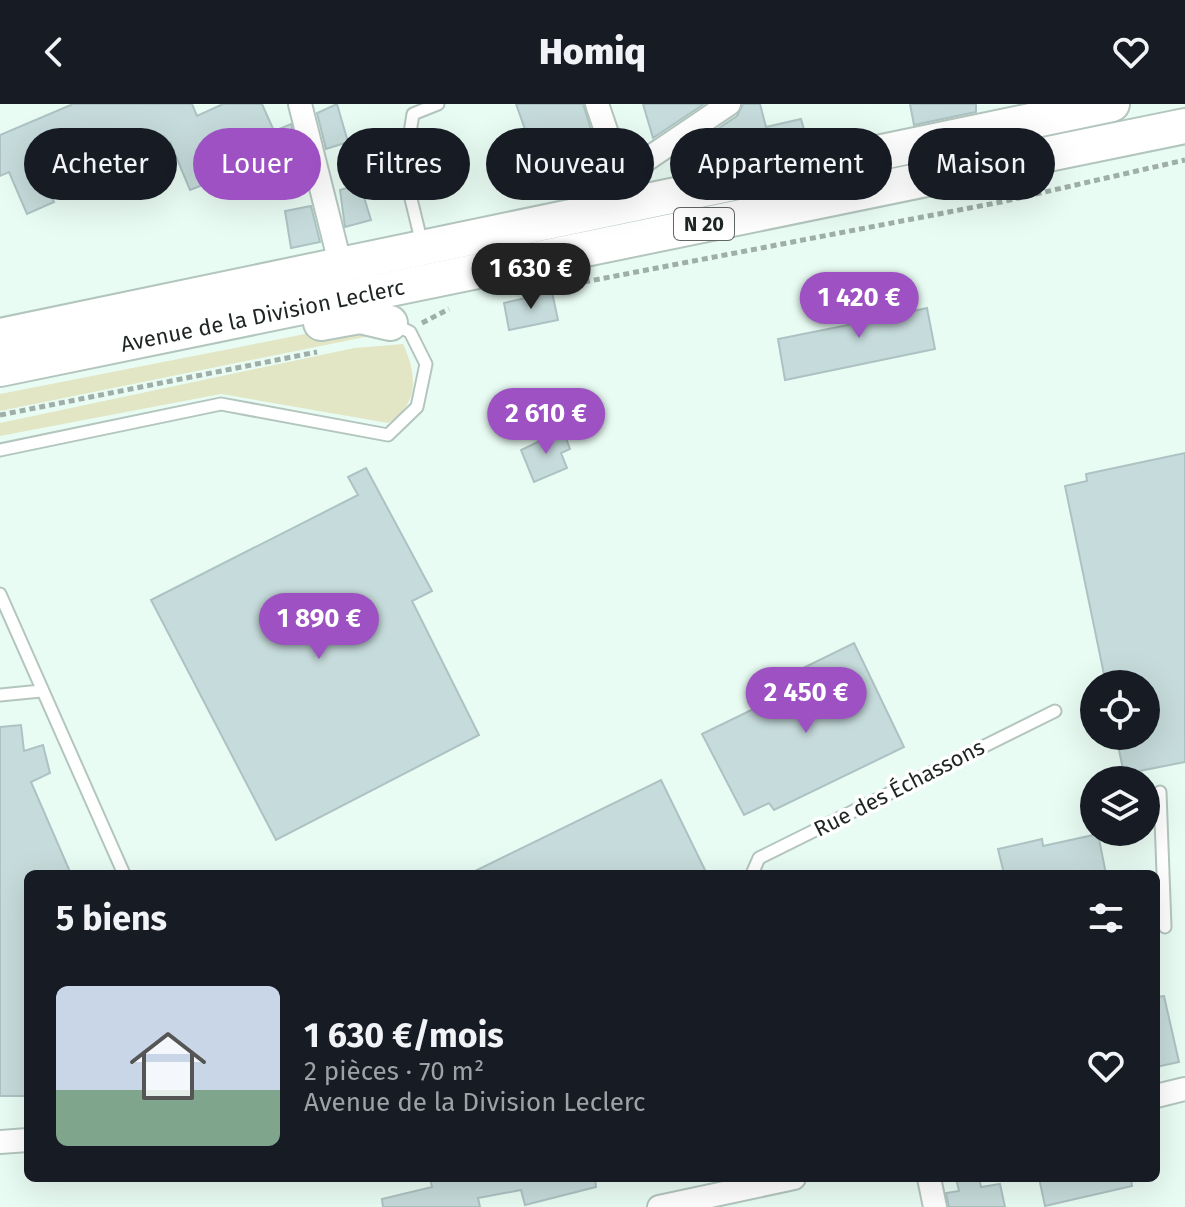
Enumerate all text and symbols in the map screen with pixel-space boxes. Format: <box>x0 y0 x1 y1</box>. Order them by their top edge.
icon: back <box>32 30 76 74</box>
text: Homiq <box>539 30 646 74</box>
icon: heart <box>1109 30 1153 74</box>
chip: Acheter <box>24 128 177 200</box>
chip: Louer <box>193 128 321 200</box>
chip: Filtres <box>337 128 470 200</box>
chip: Nouveau <box>486 128 654 200</box>
chip: Appartement <box>670 128 892 200</box>
chip: Maison <box>908 128 1055 200</box>
road number: N 20 <box>674 208 734 240</box>
pin: 1 630 € <box>457 243 605 311</box>
text: 1 630 € <box>490 253 572 284</box>
pin: 1 420 € <box>785 272 933 340</box>
street label: Avenue de la Division Leclerc <box>118 273 407 357</box>
text: 1 420 € <box>818 282 900 313</box>
pin: 2 610 € <box>472 388 620 456</box>
text: 2 610 € <box>505 398 587 429</box>
pin: 1 890 € <box>245 593 393 661</box>
text: 1 890 € <box>277 603 361 634</box>
pin: 2 450 € <box>732 667 880 735</box>
map controls <box>1080 670 1160 846</box>
button: locate <box>1080 670 1160 750</box>
text: 2 450 € <box>764 677 848 708</box>
street label: Rue des Échassons <box>809 733 989 843</box>
button: layers <box>1080 766 1160 846</box>
icon: filters <box>1084 896 1128 940</box>
text: 5 biens <box>56 898 167 939</box>
text: 1 630 €/mois <box>304 1015 504 1056</box>
icon: home <box>120 1018 216 1114</box>
icon: heart <box>1084 1044 1128 1088</box>
text: 2 pièces · 70 m² <box>304 1056 484 1087</box>
text: Avenue de la Division Leclerc <box>304 1087 646 1118</box>

